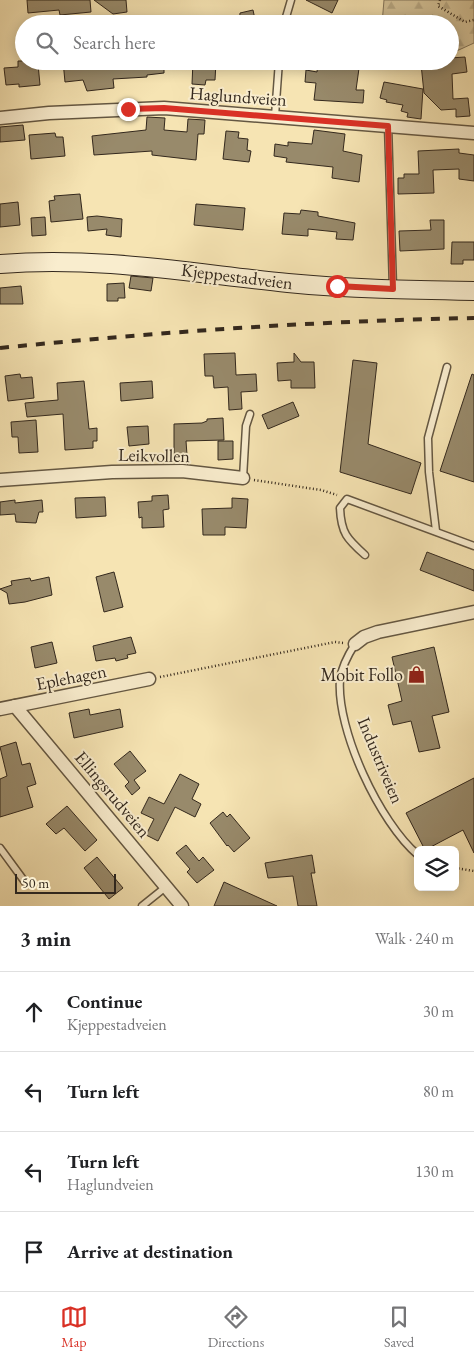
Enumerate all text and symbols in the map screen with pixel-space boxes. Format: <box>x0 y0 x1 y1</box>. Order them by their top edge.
search box <box>15 15 459 70</box>
icon: search <box>33 29 61 57</box>
text: Search here <box>73 30 155 55</box>
street label: Haglundveien <box>189 81 288 111</box>
route end <box>117 98 140 121</box>
street label: Kjeppestadveien <box>180 258 295 294</box>
route start <box>326 275 349 298</box>
street label: Leikvollen <box>118 443 191 467</box>
street label: Eplehagen <box>34 659 109 695</box>
place label: Mobit Follo <box>320 663 403 686</box>
shop icon: Mobit Follo <box>407 664 427 684</box>
street label: Industriveien <box>353 713 410 807</box>
street label: Ellingsrudveien <box>70 746 156 843</box>
map controls <box>414 846 459 891</box>
button: layers <box>414 846 459 891</box>
scale bar <box>15 871 116 894</box>
text: 50 m <box>22 874 49 892</box>
text: 3 min <box>20 925 71 952</box>
text: Walk · 240 m <box>375 928 454 949</box>
text: Continue <box>67 989 142 1014</box>
icon: ahead <box>20 998 48 1026</box>
text: 30 m <box>423 1001 454 1022</box>
text: Kjeppestadveien <box>67 1014 167 1035</box>
icon: left <box>20 1078 48 1106</box>
text: Turn left <box>67 1079 139 1104</box>
text: 80 m <box>423 1081 454 1102</box>
text: Turn left <box>67 1149 139 1174</box>
icon: left <box>20 1158 48 1186</box>
text: 130 m <box>415 1161 454 1182</box>
text: Haglundveien <box>67 1174 154 1195</box>
icon: arrive <box>20 1238 48 1266</box>
text: Arrive at destination <box>67 1239 233 1264</box>
tab: Map <box>60 1303 88 1351</box>
tab: Directions <box>208 1303 264 1351</box>
tab: Saved <box>384 1303 414 1351</box>

